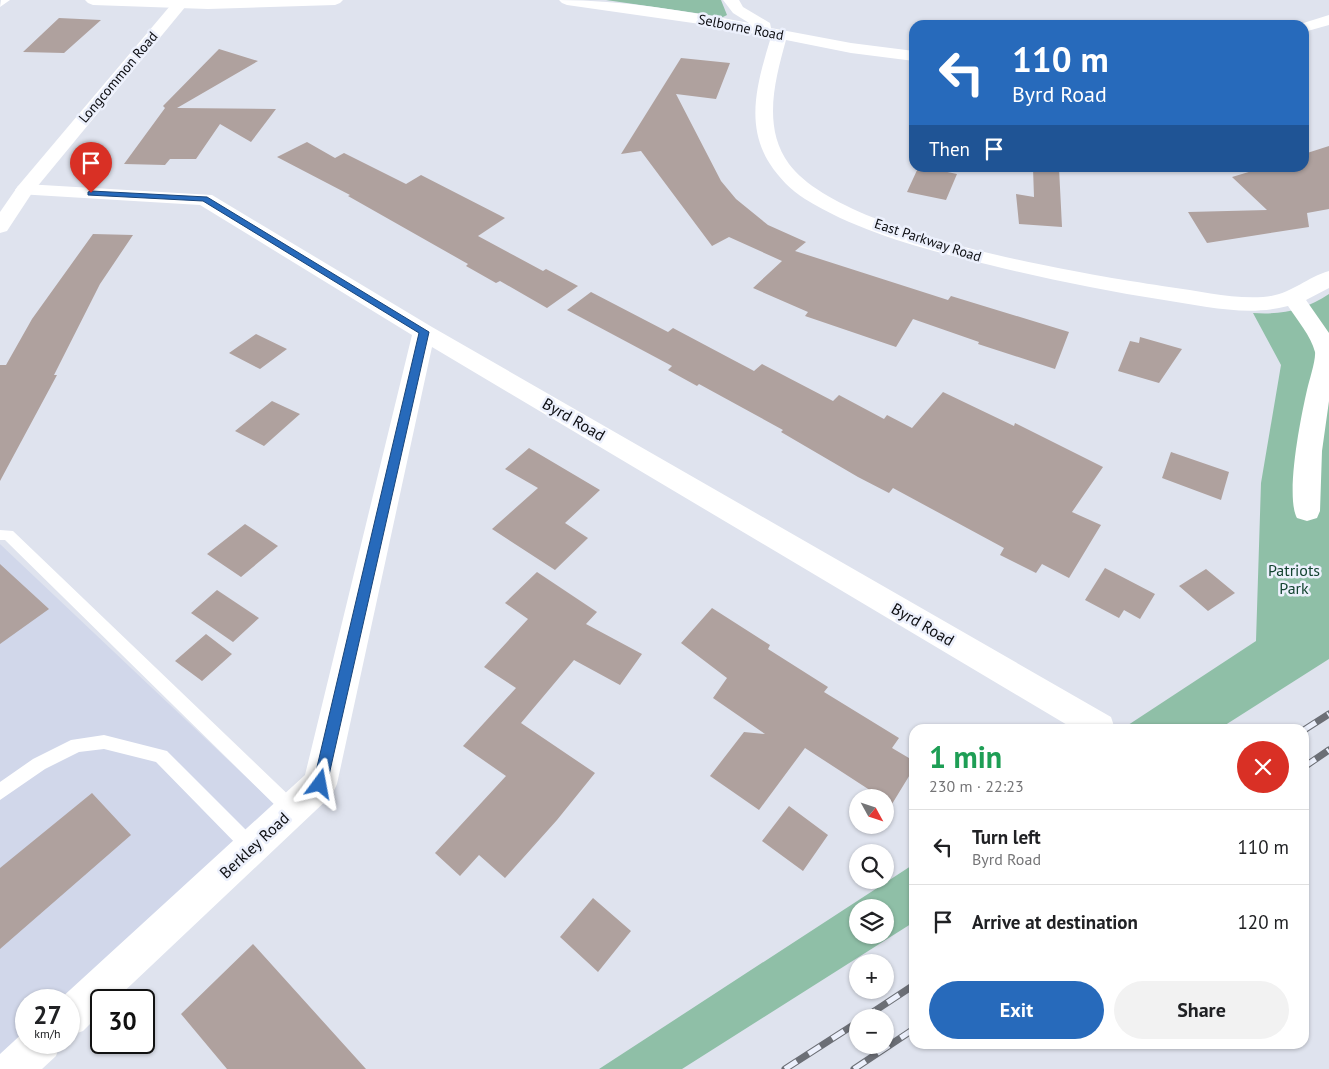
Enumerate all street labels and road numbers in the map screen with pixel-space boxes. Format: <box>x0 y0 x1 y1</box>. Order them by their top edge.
street label: Selborne Road <box>697 10 785 44</box>
street label: Longcommon Road <box>75 28 161 126</box>
street label: East Parkway Road <box>872 214 984 266</box>
street label: Byrd Road <box>539 393 609 445</box>
street label: Byrd Road <box>888 598 958 650</box>
street label: Berkley Road <box>215 808 293 882</box>

